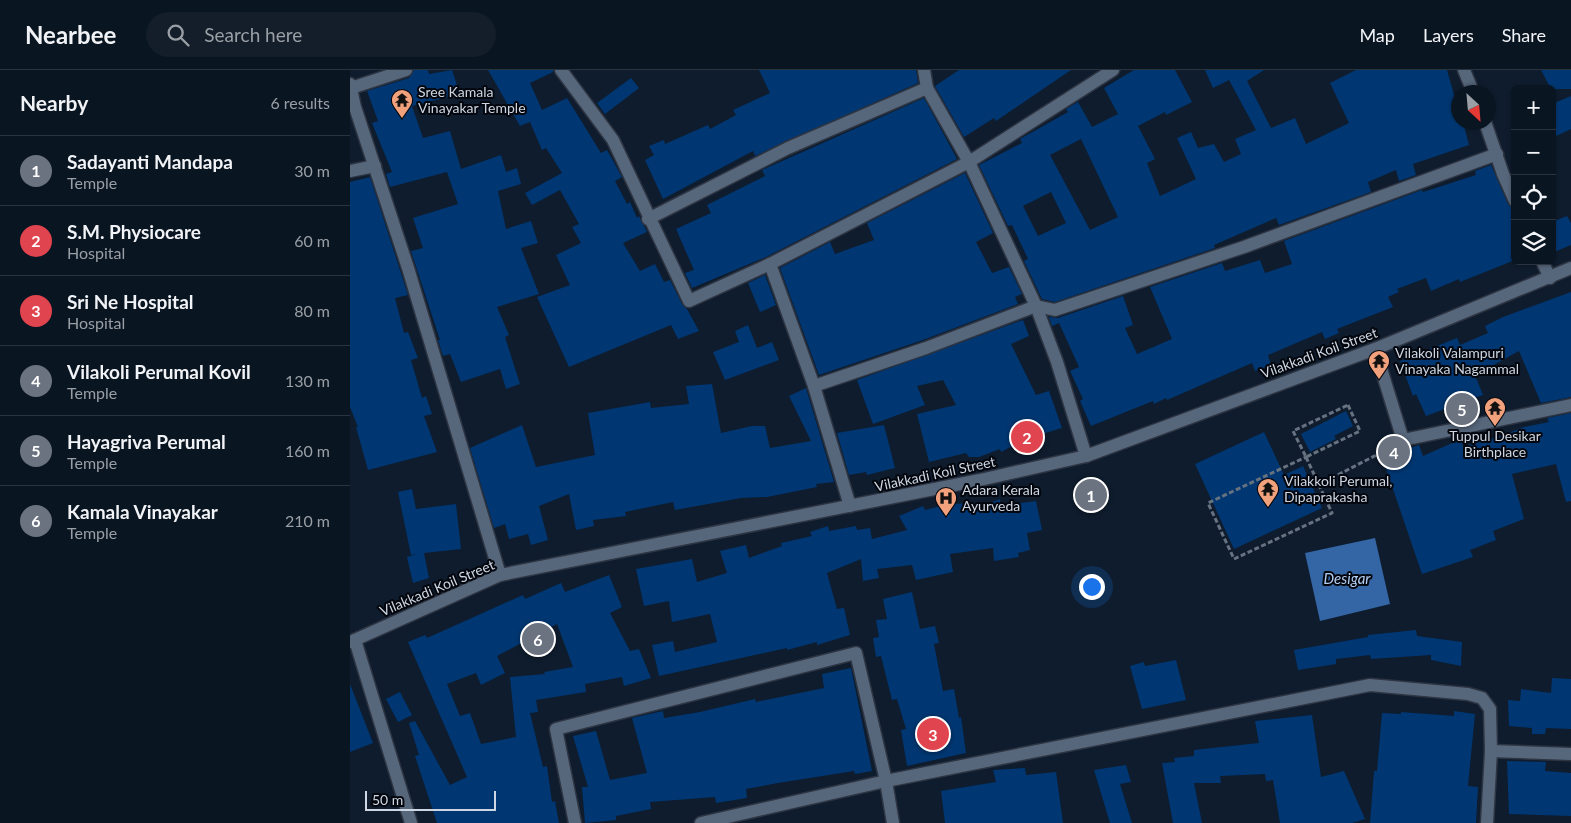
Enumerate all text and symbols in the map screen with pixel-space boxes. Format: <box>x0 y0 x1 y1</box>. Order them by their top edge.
search box <box>146 12 496 57</box>
text: Nearbee <box>25 20 116 49</box>
icon: search <box>164 21 192 49</box>
text: Search here <box>204 23 302 46</box>
text: Map <box>1359 24 1395 46</box>
text: Layers <box>1423 24 1474 46</box>
text: Share <box>1502 24 1546 46</box>
place label: Sree Kamala Vinayakar Temple <box>418 83 526 116</box>
north arrow <box>1451 85 1496 130</box>
map controls <box>1511 85 1556 265</box>
button: + <box>1511 85 1556 130</box>
temple icon: Sree Kamala Vinayakar Temple <box>390 88 414 119</box>
text: Nearby <box>20 90 88 115</box>
text: 6 results <box>270 93 330 112</box>
button: − <box>1511 130 1556 175</box>
text: Sadayanti Mandapa <box>67 150 233 173</box>
text: 1 <box>31 161 41 180</box>
text: 30 m <box>294 161 330 180</box>
text: Temple <box>67 173 117 192</box>
button: locate <box>1511 175 1556 220</box>
text: S.M. Physiocare <box>67 220 201 243</box>
button: layers <box>1511 220 1556 265</box>
text: 2 <box>31 231 41 250</box>
text: 60 m <box>294 231 330 250</box>
text: Hospital <box>67 243 125 262</box>
text: Sri Ne Hospital <box>67 290 194 313</box>
text: 3 <box>31 301 41 320</box>
text: 80 m <box>294 301 330 320</box>
text: Hospital <box>67 313 125 332</box>
street label: Vilakkadi Koil Street <box>1258 324 1379 382</box>
place label: Vilakoli Valampuri Vinayaka Nagammal <box>1395 344 1519 377</box>
temple icon: Vilakoli Valampuri Vinayaka Nagammal <box>1367 349 1391 380</box>
text: Vilakoli Perumal Kovil <box>67 360 251 383</box>
text: 4 <box>31 371 41 390</box>
text: 130 m <box>285 371 330 390</box>
text: Temple <box>67 383 117 402</box>
pin: 5 <box>1446 390 1478 428</box>
temple icon: Tuppul Desikar Birthplace <box>1483 396 1507 427</box>
pin: 2 <box>1011 418 1043 456</box>
place label: Tuppul Desikar Birthplace <box>1449 427 1541 460</box>
text: Hayagriva Perumal <box>67 430 226 453</box>
pin: 4 <box>1378 433 1410 471</box>
text: 5 <box>31 441 41 460</box>
text: 160 m <box>285 441 330 460</box>
street label: Vilakkadi Koil Street <box>873 452 997 495</box>
text: Temple <box>67 453 117 472</box>
place label: Vilakkoli Perumal, Dipaprakasha <box>1284 472 1392 505</box>
pin: 1 <box>1075 476 1107 514</box>
temple icon: Vilakkoli Perumal, Dipaprakasha <box>1256 477 1280 508</box>
place label: Adara Kerala Ayurveda <box>962 481 1040 514</box>
hospital icon: Adara Kerala Ayurveda <box>934 486 958 517</box>
text: Kamala Vinayakar <box>67 500 218 523</box>
text: 6 <box>31 511 41 530</box>
text: 210 m <box>285 511 330 530</box>
text: Temple <box>67 523 117 542</box>
street label: Vilakkadi Koil Street <box>377 556 497 619</box>
water label: Desigar <box>1323 569 1371 587</box>
your location <box>1079 574 1105 600</box>
pin: 6 <box>522 620 554 658</box>
pin: 3 <box>917 715 949 753</box>
scale bar <box>365 788 496 811</box>
text: 50 m <box>372 791 403 808</box>

